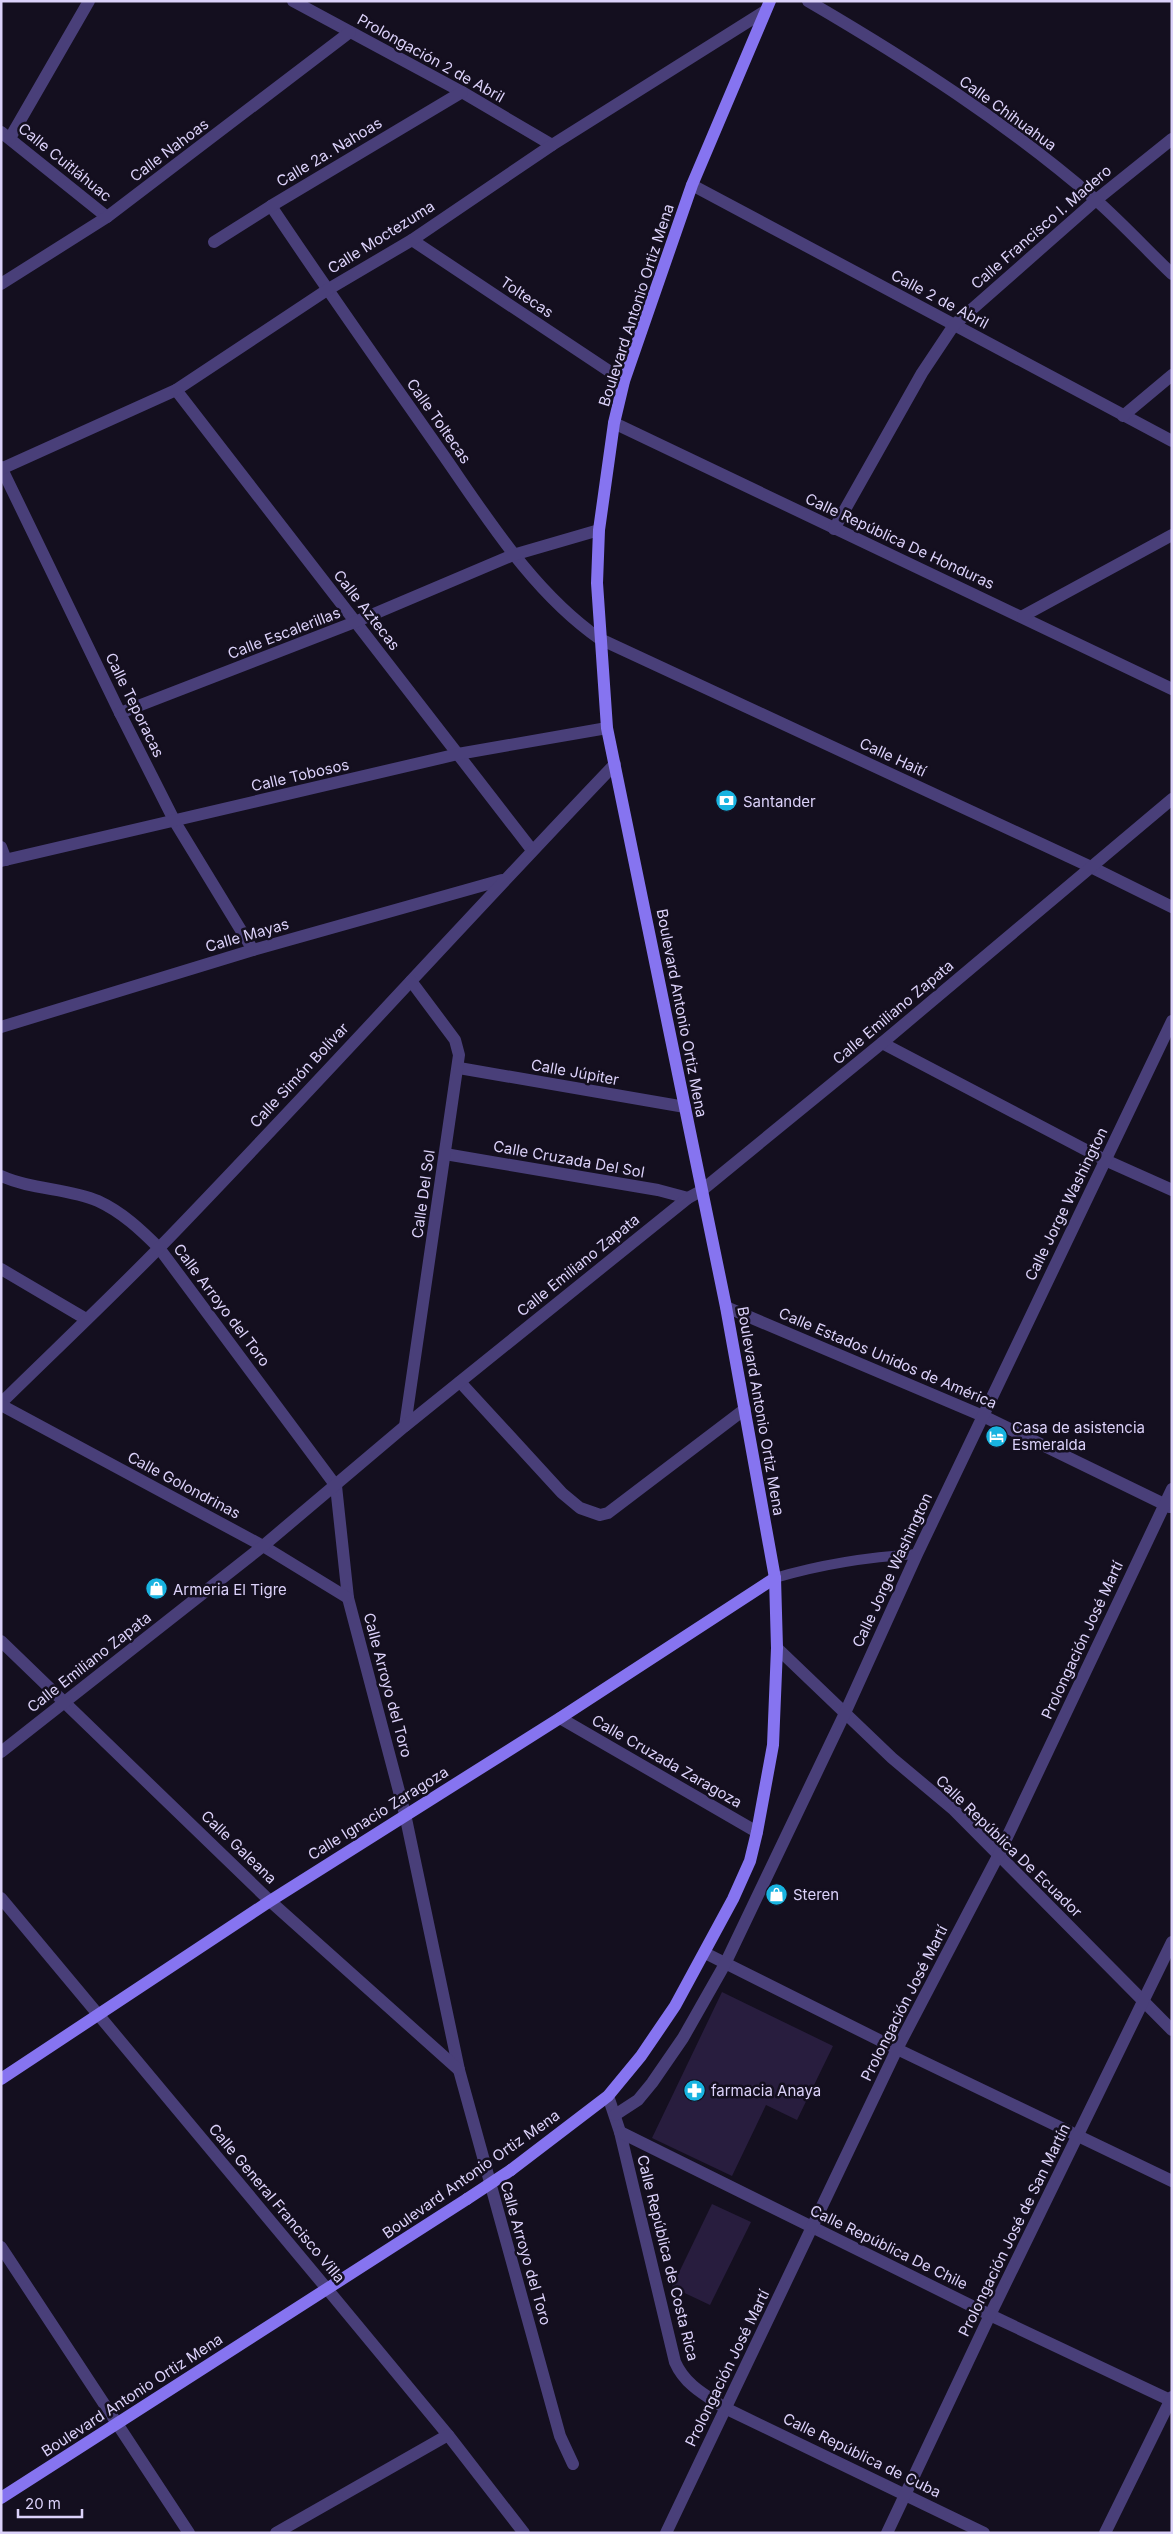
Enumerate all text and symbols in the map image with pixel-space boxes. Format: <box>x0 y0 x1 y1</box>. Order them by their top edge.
street label: Prolongación 2 de Abril <box>354 10 508 106</box>
street label: Calle Chihuahua <box>956 71 1060 155</box>
street label: Calle 2a. Nahoas <box>273 113 385 191</box>
street label: Calle Nahoas <box>126 114 212 186</box>
street label: Calle Cuitláhuac <box>14 119 116 205</box>
street label: Calle Francisco I. Madero <box>967 161 1115 293</box>
street label: Calle Moctezuma <box>324 196 438 278</box>
street label: Boulevard Antonio Ortiz Mena <box>594 201 678 409</box>
street label: Calle 2 de Abril <box>888 265 992 333</box>
street label: Toltecas <box>497 272 557 322</box>
street label: Calle Toltecas <box>403 375 475 467</box>
street label: Calle República De Honduras <box>802 489 998 593</box>
street label: Calle Aztecas <box>330 566 404 654</box>
street label: Calle Escalerillas <box>225 603 343 663</box>
street label: Calle Teporacas <box>101 650 169 761</box>
street label: Calle Haití <box>857 733 930 781</box>
street label: Calle Tobosos <box>249 754 351 796</box>
bank icon: Santander <box>715 789 739 813</box>
place label: Santander <box>743 792 816 811</box>
street label: Boulevard Antonio Ortiz Mena <box>652 907 712 1119</box>
street label: Calle Mayas <box>203 914 291 956</box>
street label: Calle Emiliano Zapata <box>829 956 957 1068</box>
street label: Calle Simón Bolívar <box>245 1018 353 1131</box>
street label: Calle Júpiter <box>530 1055 621 1089</box>
street label: Calle Jorge Washington <box>1021 1124 1111 1284</box>
street label: Calle Cruzada Del Sol <box>492 1136 646 1182</box>
street label: Calle Del Sol <box>407 1148 439 1240</box>
street label: Calle Emiliano Zapata <box>513 1210 643 1320</box>
street label: Calle Arroyo del Toro <box>170 1240 274 1370</box>
street label: Calle Estados Unidos de América <box>776 1303 1000 1413</box>
street label: Boulevard Antonio Ortiz Mena <box>733 1305 789 1517</box>
place label: Casa de asistencia Esmeralda <box>1012 1418 1145 1454</box>
hotel icon: Casa de asistencia Esmeralda <box>984 1424 1008 1448</box>
street label: Calle Golondrinas <box>124 1447 244 1523</box>
street label: Calle Jorge Washington <box>848 1490 936 1650</box>
street label: Prolongación José Martí <box>1037 1558 1127 1722</box>
shop icon: Armeria El Tigre <box>145 1577 169 1601</box>
place label: Armeria El Tigre <box>173 1580 287 1599</box>
street label: Calle Emiliano Zapata <box>23 1608 155 1716</box>
street label: Calle Arroyo del Toro <box>360 1611 416 1759</box>
street label: Calle Cruzada Zaragoza <box>589 1710 745 1812</box>
street label: Calle Ignacio Zaragoza <box>304 1762 452 1864</box>
street label: Calle República De Ecuador <box>932 1771 1086 1921</box>
street label: Calle Galeana <box>197 1806 281 1888</box>
shop icon: Steren <box>765 1882 789 1906</box>
place label: Steren <box>793 1885 839 1904</box>
street label: Prolongación José Martí <box>856 1922 952 2084</box>
pharmacy icon: farmacia Anaya <box>683 2078 707 2102</box>
place label: farmacia Anaya <box>711 2081 821 2100</box>
street label: Boulevard Antonio Ortiz Mena <box>379 2105 563 2243</box>
street label: Calle General Francisco Villa <box>205 2120 349 2286</box>
street label: Prolongación José de San Martín <box>954 2121 1074 2339</box>
street label: Calle República de Costa Rica <box>633 2153 703 2363</box>
street label: Calle Arroyo del Toro <box>496 2179 556 2327</box>
street label: Calle República De Chile <box>807 2200 971 2294</box>
street label: Prolongación José Martí <box>681 2286 773 2450</box>
street label: Boulevard Antonio Ortiz Mena <box>38 2329 226 2461</box>
street label: Calle República de Cuba <box>780 2408 944 2502</box>
scale bar <box>18 2486 81 2518</box>
text: 20 m <box>25 2494 61 2513</box>

